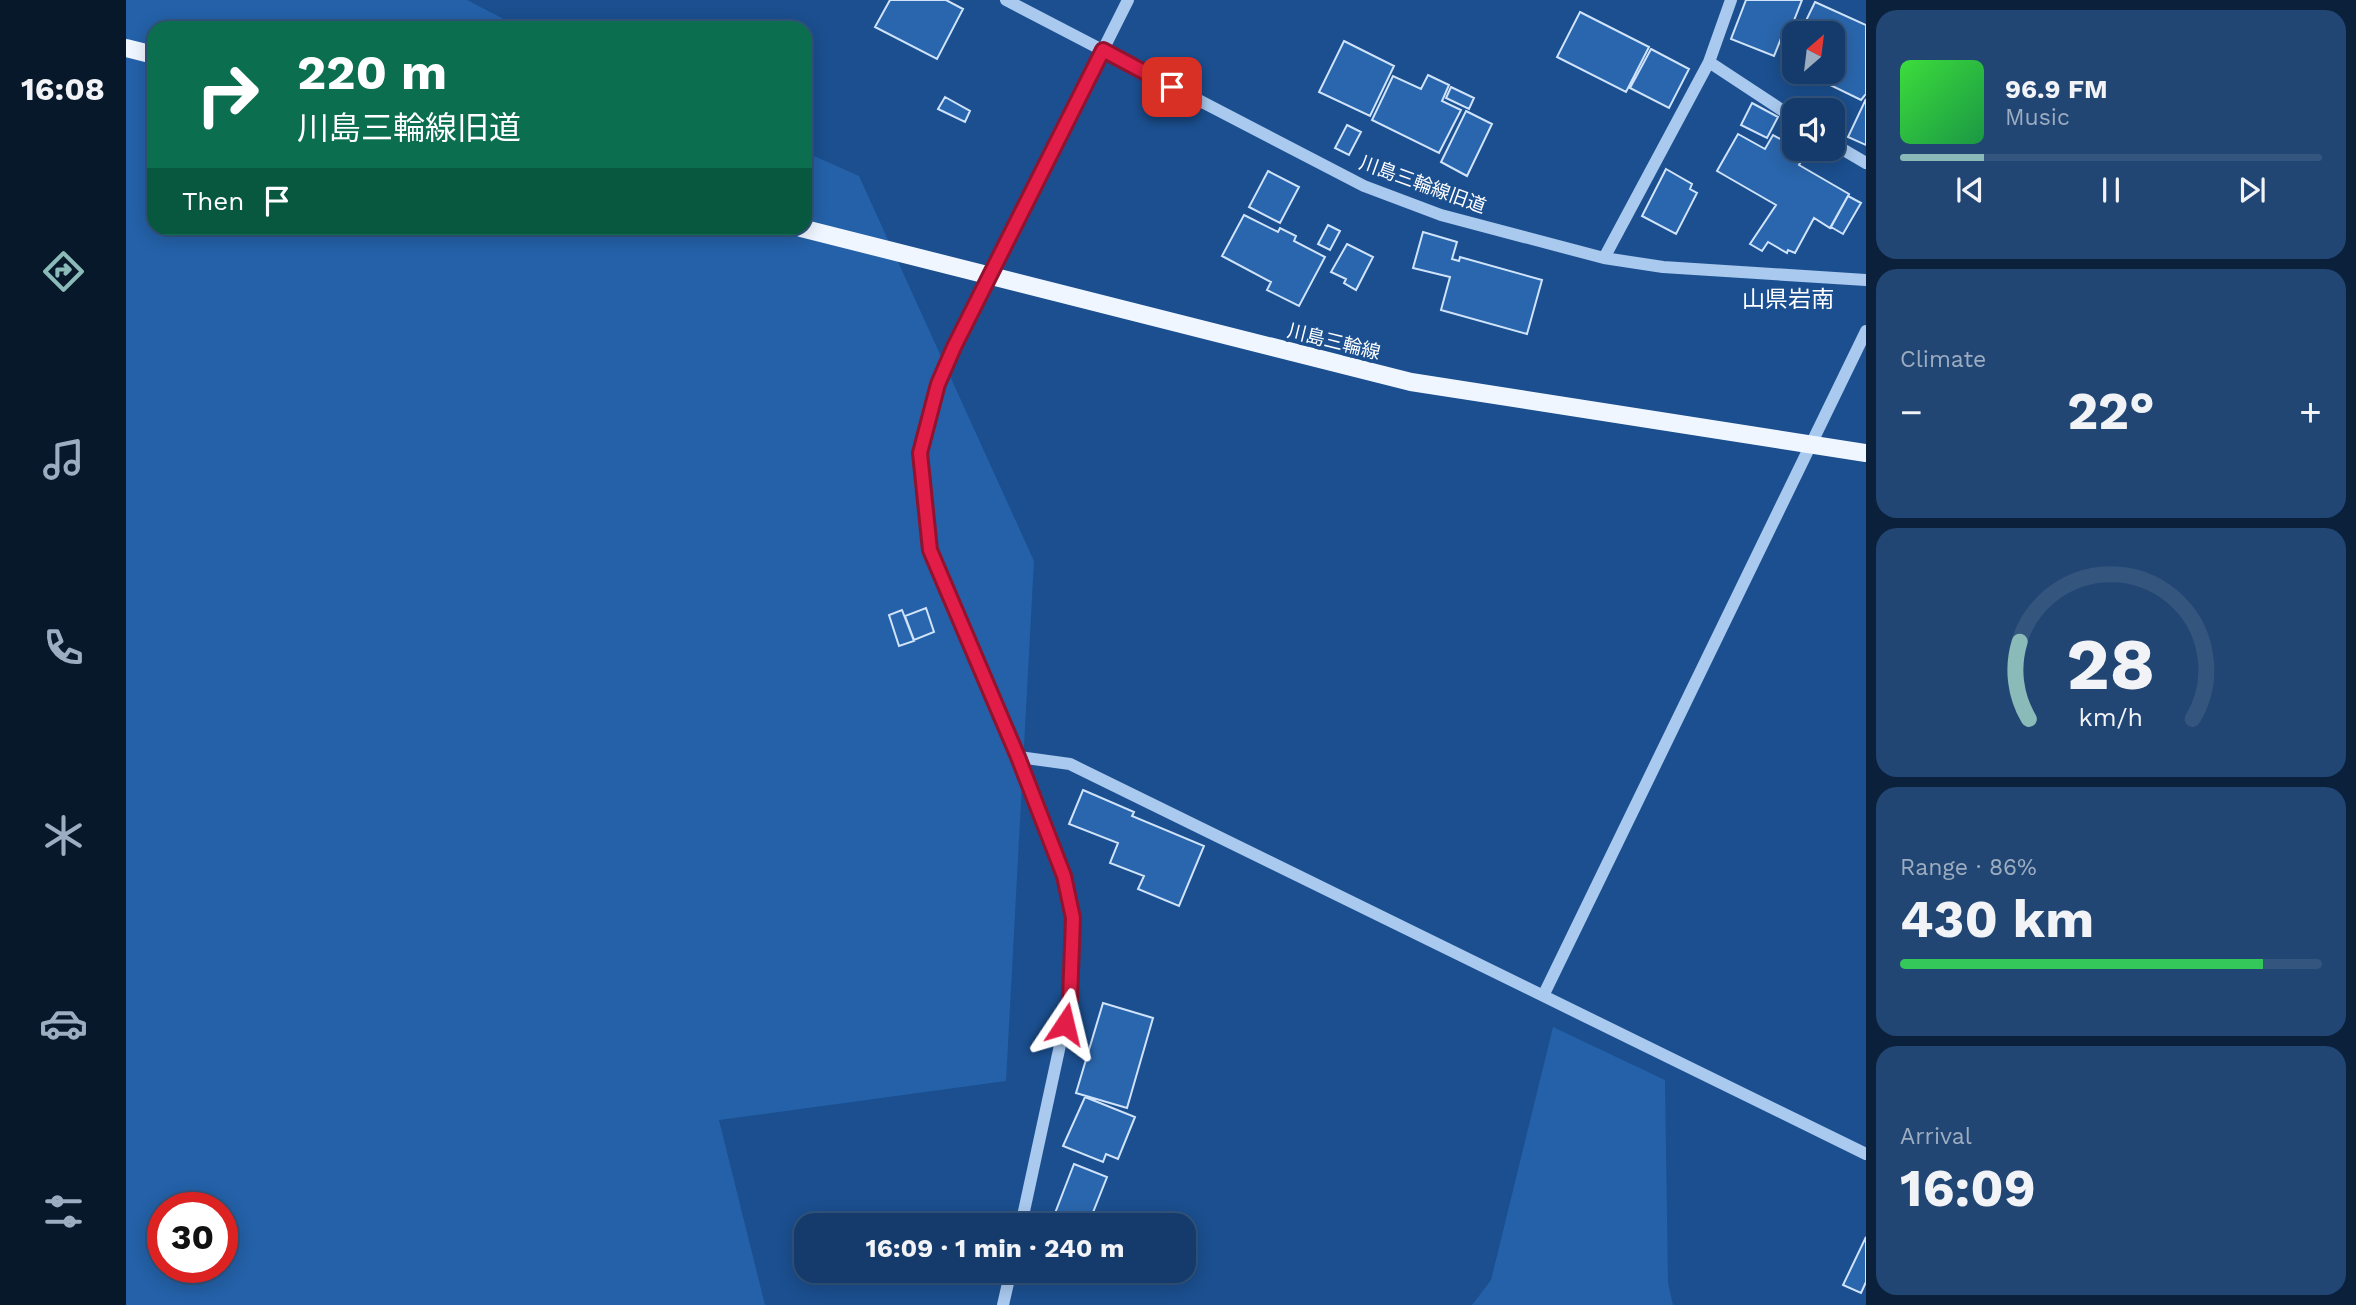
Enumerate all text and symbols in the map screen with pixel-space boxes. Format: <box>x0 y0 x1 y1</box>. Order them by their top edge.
north arrow <box>1782 21 1844 84</box>
map controls <box>1782 21 1845 161</box>
text: 220 m <box>297 43 447 101</box>
icon: right <box>182 49 273 140</box>
pin <box>1142 57 1202 117</box>
icon: arrive <box>1153 68 1191 106</box>
text: 16:08 <box>21 70 105 108</box>
text: 96.9 FM <box>2005 74 2108 104</box>
button: sound <box>1782 98 1845 161</box>
text: Music <box>2005 104 2070 131</box>
text: 川島三輪線旧道 <box>297 109 521 147</box>
street label: 川島三輪線旧道 <box>1356 151 1489 218</box>
icon: previous <box>1951 171 1989 209</box>
icon: pause <box>2092 171 2130 209</box>
icon: next <box>2233 171 2271 209</box>
icon: arrive <box>258 182 296 220</box>
text: Then <box>182 186 244 216</box>
icon: directions <box>39 247 88 296</box>
district label: 山県岩南 <box>1742 286 1834 313</box>
street label: 川島三輪線 <box>1285 319 1383 364</box>
text: Climate <box>1900 346 1986 373</box>
text: 22° <box>2067 381 2155 442</box>
text: − <box>1900 390 1923 434</box>
text: + <box>2299 390 2322 434</box>
icon: music <box>39 435 88 484</box>
text: 28 <box>2066 621 2156 707</box>
icon: phone <box>39 623 88 672</box>
text: km/h <box>2079 702 2143 731</box>
icon: climate <box>39 811 88 860</box>
text: Range · 86% <box>1900 854 2037 881</box>
text: 430 km <box>1900 889 2094 950</box>
position arrow <box>1028 987 1102 1061</box>
icon: car <box>39 999 88 1048</box>
text: Arrival <box>1900 1123 1972 1150</box>
text: 16:09 <box>1900 1158 2036 1219</box>
icon: filters <box>39 1187 88 1236</box>
speed limit sign: 30 <box>147 1192 238 1283</box>
text: 16:09 · 1 min · 240 m <box>865 1233 1125 1263</box>

